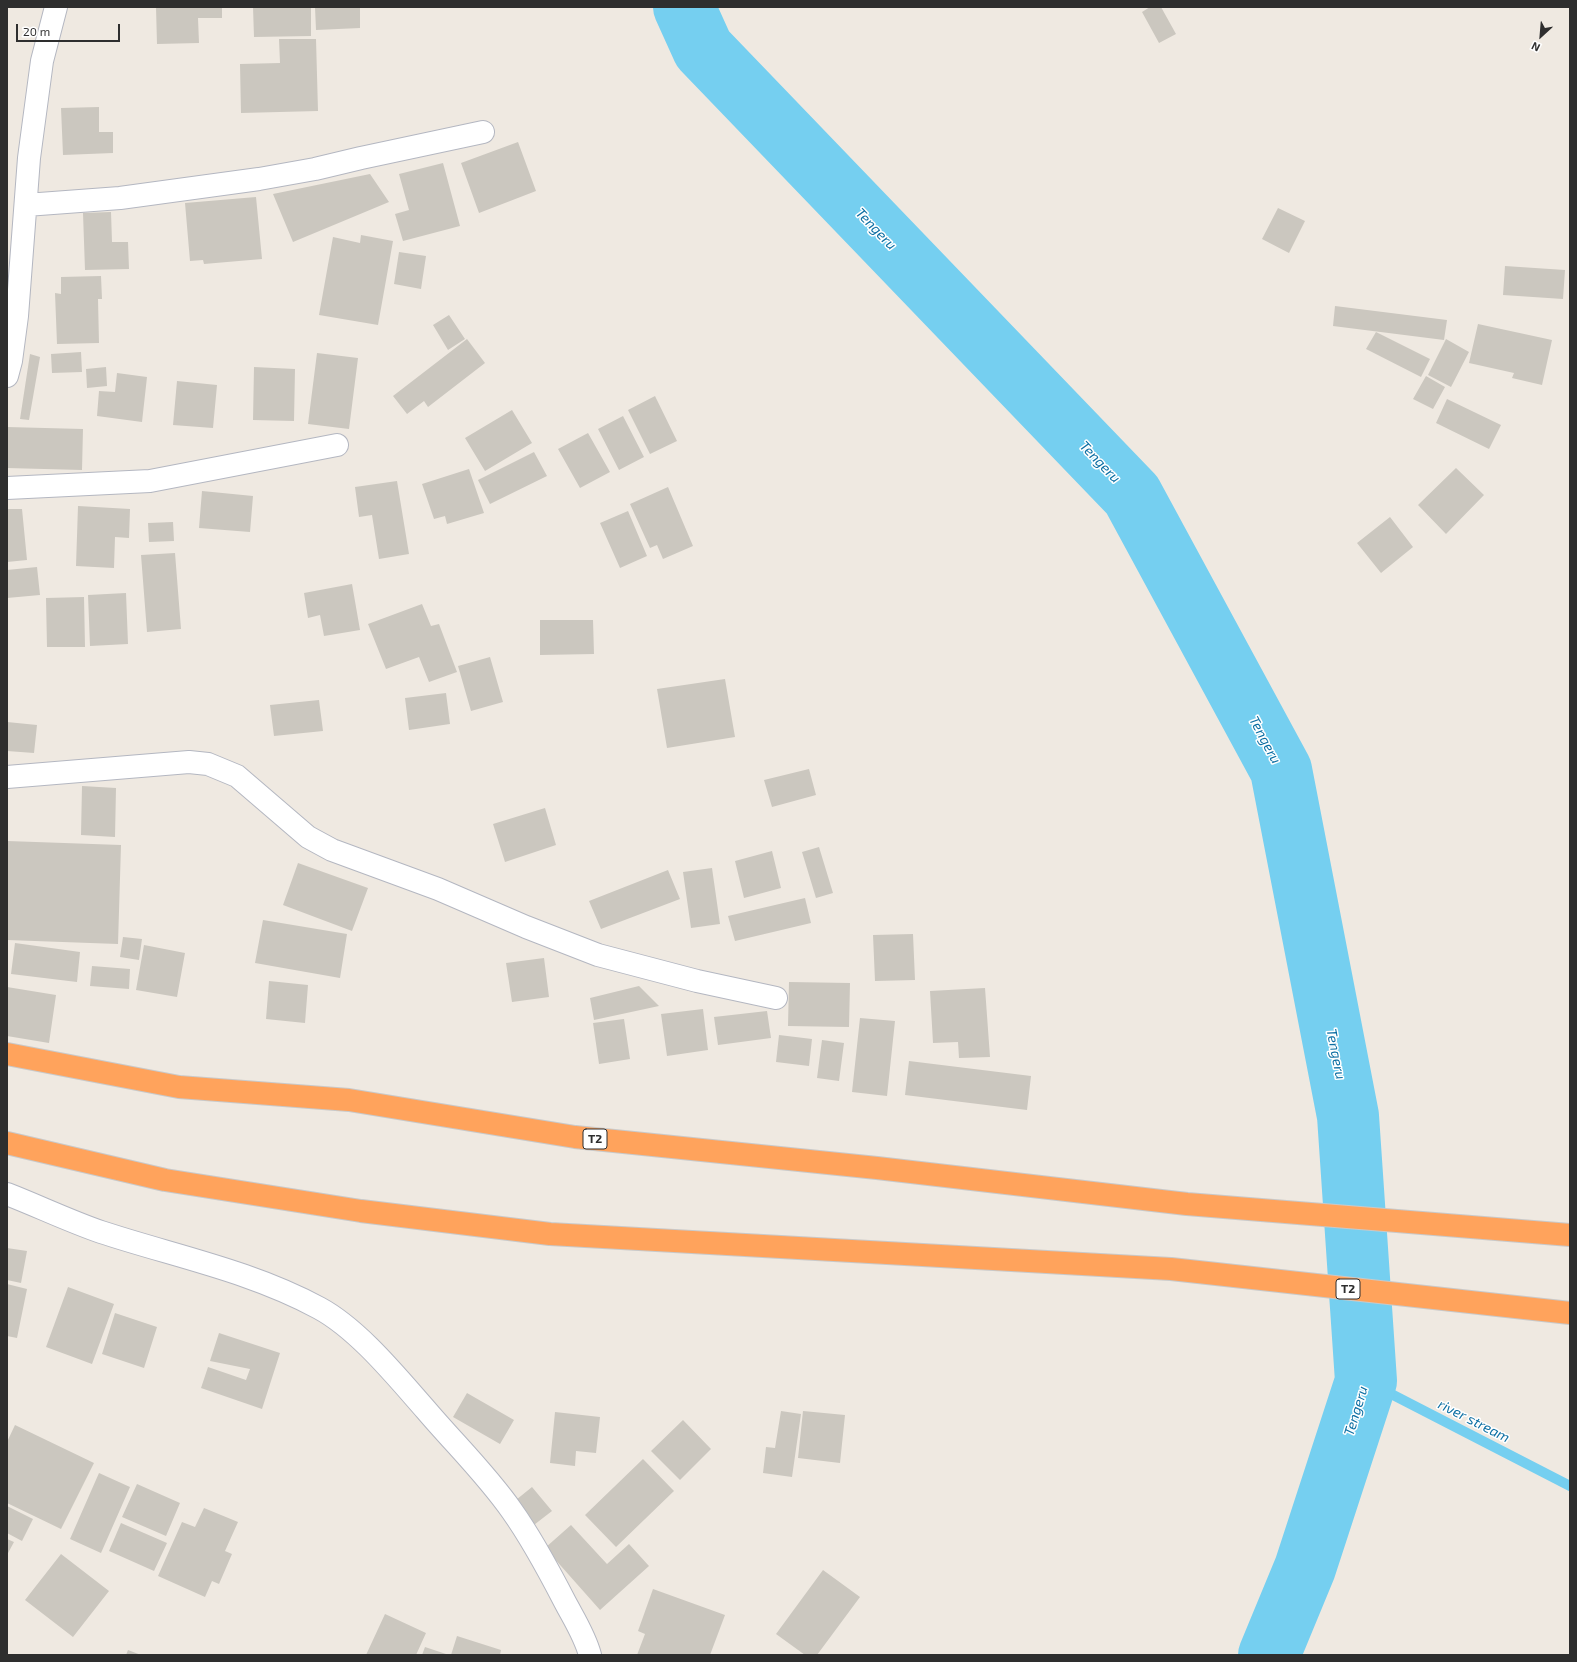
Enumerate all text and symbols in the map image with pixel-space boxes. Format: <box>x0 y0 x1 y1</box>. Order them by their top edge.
scale bar <box>18 16 122 42</box>
north arrow <box>1521 16 1561 56</box>
text: 20 m <box>23 24 50 38</box>
text: N <box>1529 40 1542 55</box>
water label: Tengeru <box>852 205 900 253</box>
water label: Tengeru <box>1076 438 1124 486</box>
water label: Tengeru <box>1246 713 1284 767</box>
water label: Tengeru <box>1323 1027 1349 1081</box>
road number: T2 <box>583 1129 607 1149</box>
road number: T2 <box>1336 1279 1360 1299</box>
water label: Tengeru <box>1340 1384 1372 1438</box>
water label: river stream <box>1435 1396 1513 1446</box>

